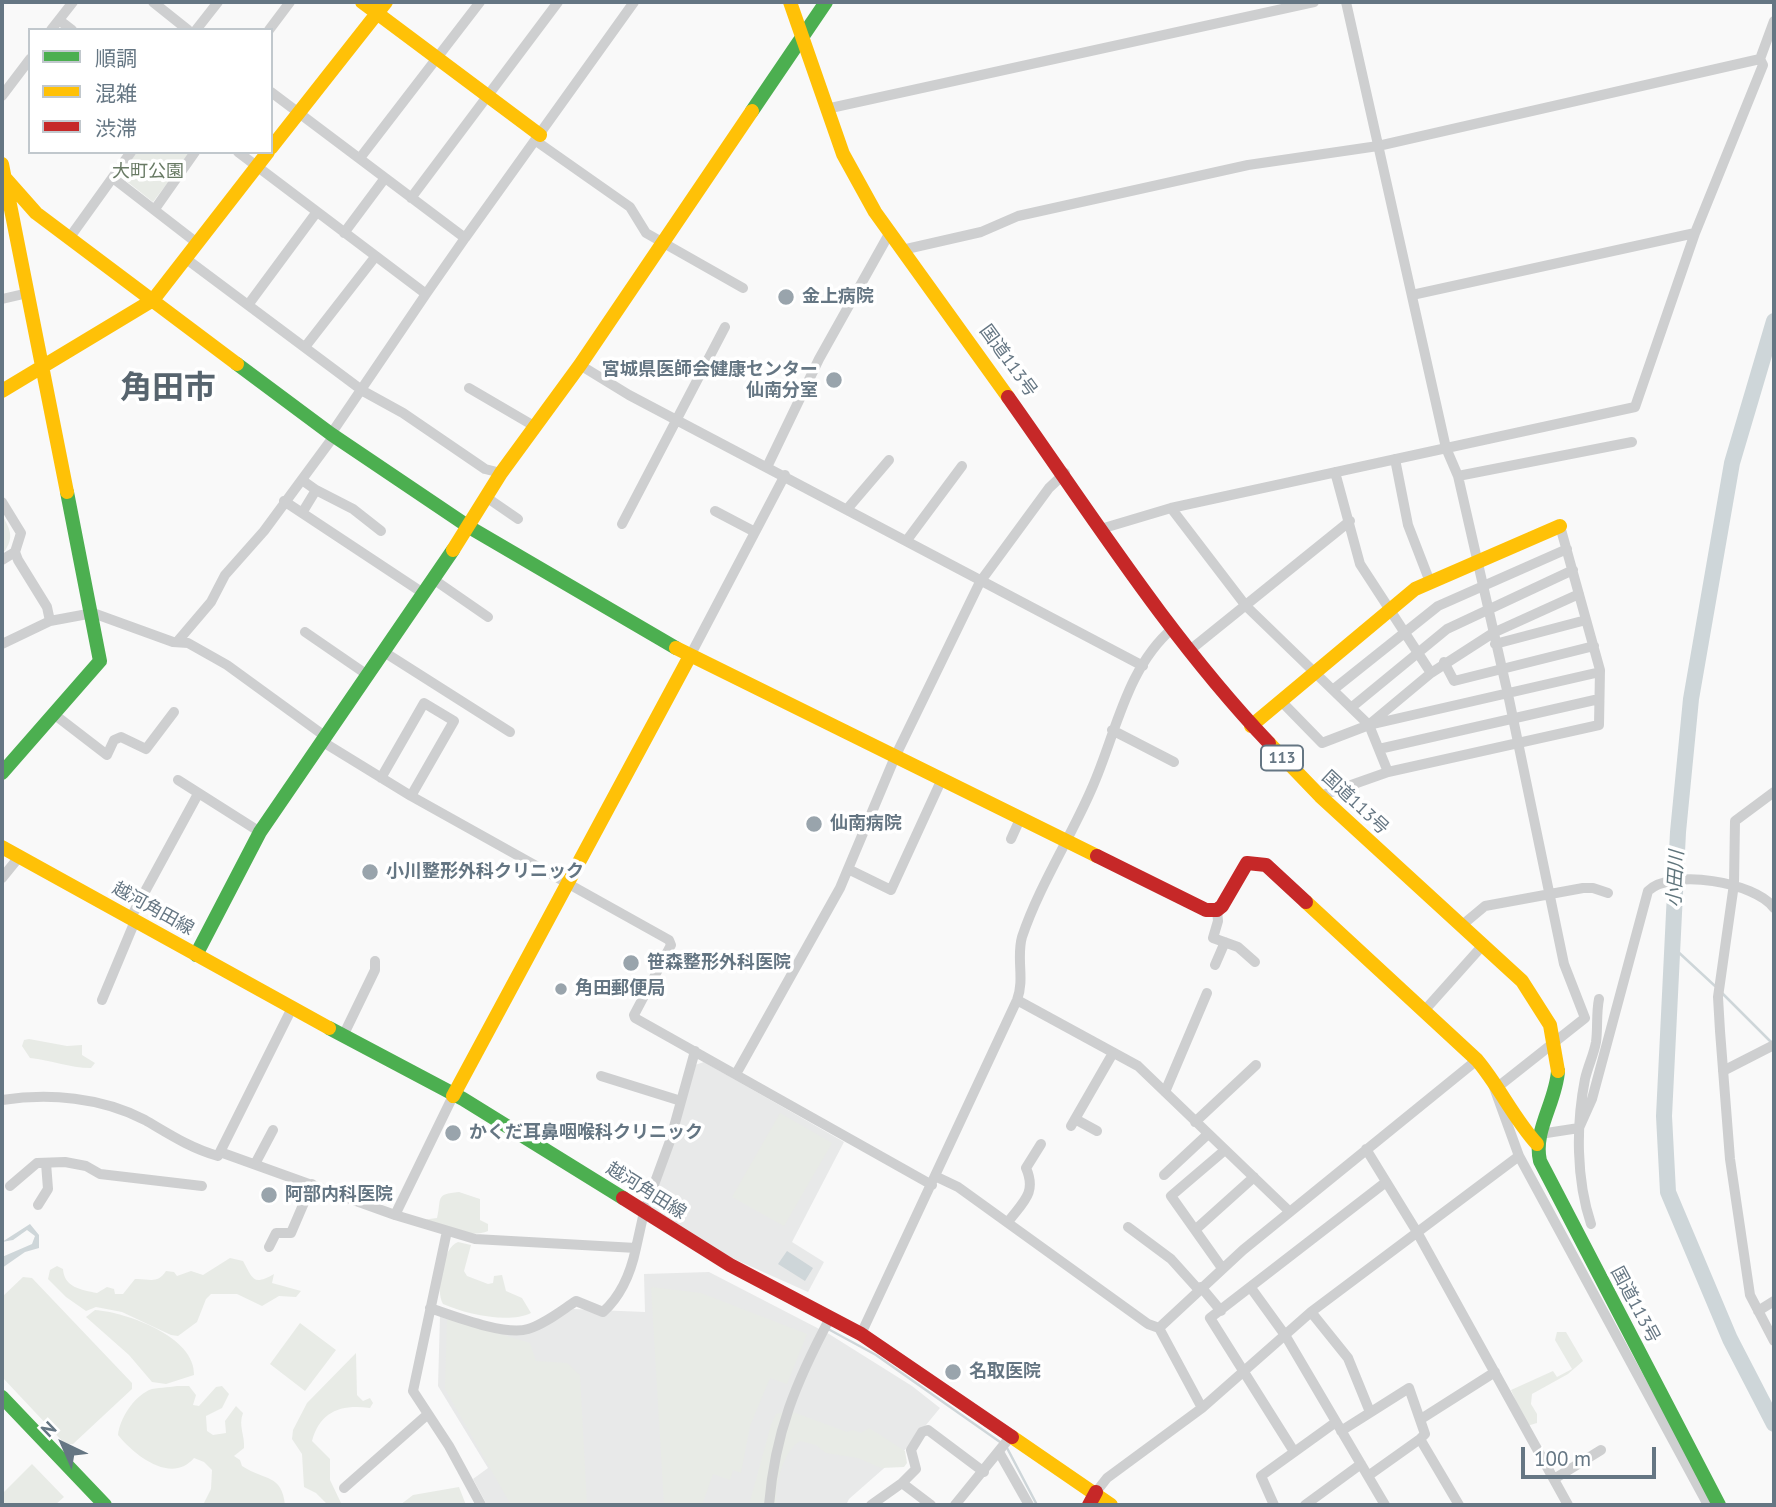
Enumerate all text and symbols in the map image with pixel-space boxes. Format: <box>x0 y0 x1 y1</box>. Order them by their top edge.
legend <box>28 28 273 154</box>
text: 順調 <box>95 45 137 72</box>
text: 混雑 <box>95 80 137 107</box>
text: 渋滞 <box>95 115 137 142</box>
park label: 大町公園 <box>112 161 184 183</box>
place label: 金上病院 <box>802 286 874 308</box>
marker: 金上病院 <box>776 287 796 307</box>
street label: 国道113号 <box>975 321 1041 401</box>
place label: 宮城県医師会健康センター 仙南分室 <box>602 359 818 402</box>
district label: 角田市 <box>120 370 216 408</box>
marker: 宮城県医師会健康センター 仙南分室 <box>824 370 844 390</box>
road number: 113 <box>1261 746 1303 771</box>
street label: 国道113号 <box>1317 767 1393 839</box>
place label: 仙南病院 <box>830 813 902 835</box>
marker: 仙南病院 <box>804 814 824 834</box>
water label: 小田川 <box>1663 850 1689 908</box>
place label: 小川整形外科クリニック <box>386 861 584 883</box>
marker: 小川整形外科クリニック <box>360 862 380 882</box>
street label: 越河角田線 <box>108 878 198 940</box>
place label: 笹森整形外科医院 <box>647 952 791 974</box>
marker: 笹森整形外科医院 <box>621 953 641 973</box>
place label: 角田郵便局 <box>575 978 665 1000</box>
marker: 角田郵便局 <box>553 981 569 997</box>
place label: かくだ耳鼻咽喉科クリニック <box>469 1122 703 1144</box>
marker: かくだ耳鼻咽喉科クリニック <box>443 1123 463 1143</box>
street label: 越河角田線 <box>602 1158 690 1224</box>
place label: 阿部内科医院 <box>285 1184 393 1206</box>
marker: 阿部内科医院 <box>259 1185 279 1205</box>
street label: 国道113号 <box>1606 1263 1664 1347</box>
place label: 名取医院 <box>969 1361 1041 1383</box>
marker: 名取医院 <box>943 1362 963 1382</box>
north arrow <box>28 1409 98 1479</box>
text: N <box>36 1416 61 1442</box>
scale bar <box>1524 1434 1659 1478</box>
text: 100 m <box>1534 1445 1591 1472</box>

